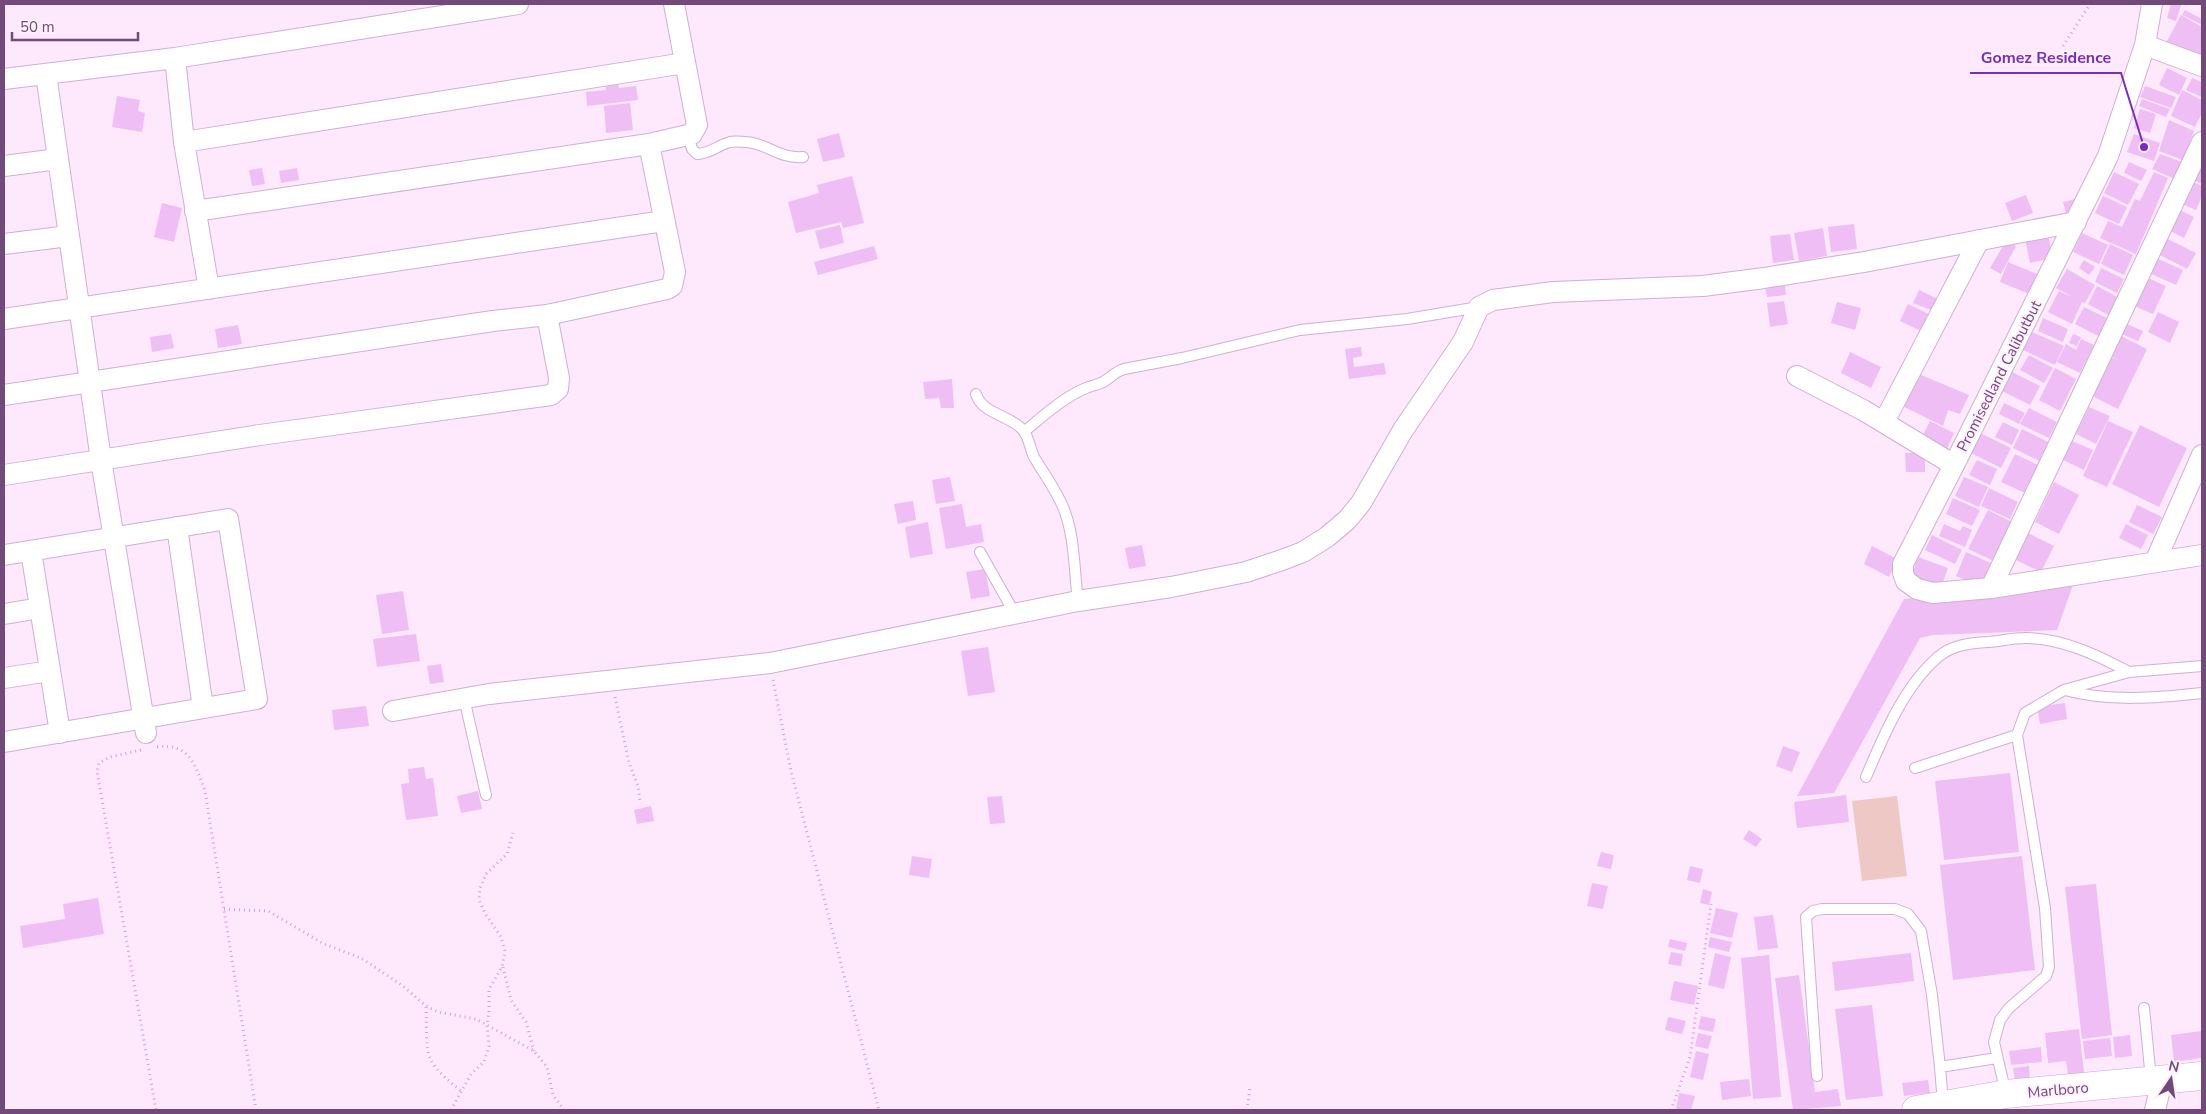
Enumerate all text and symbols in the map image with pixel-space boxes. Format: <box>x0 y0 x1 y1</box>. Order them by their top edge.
scale bar <box>12 10 139 42</box>
text: 50 m <box>20 17 55 37</box>
callout: Gomez Residence <box>1970 42 2121 73</box>
text: Gomez Residence <box>1981 47 2112 69</box>
street label: Promisedland Calibutbut <box>1952 296 2046 455</box>
north arrow <box>2146 1054 2196 1104</box>
text: N <box>2167 1056 2181 1077</box>
street label: Marlboro <box>2027 1077 2089 1103</box>

